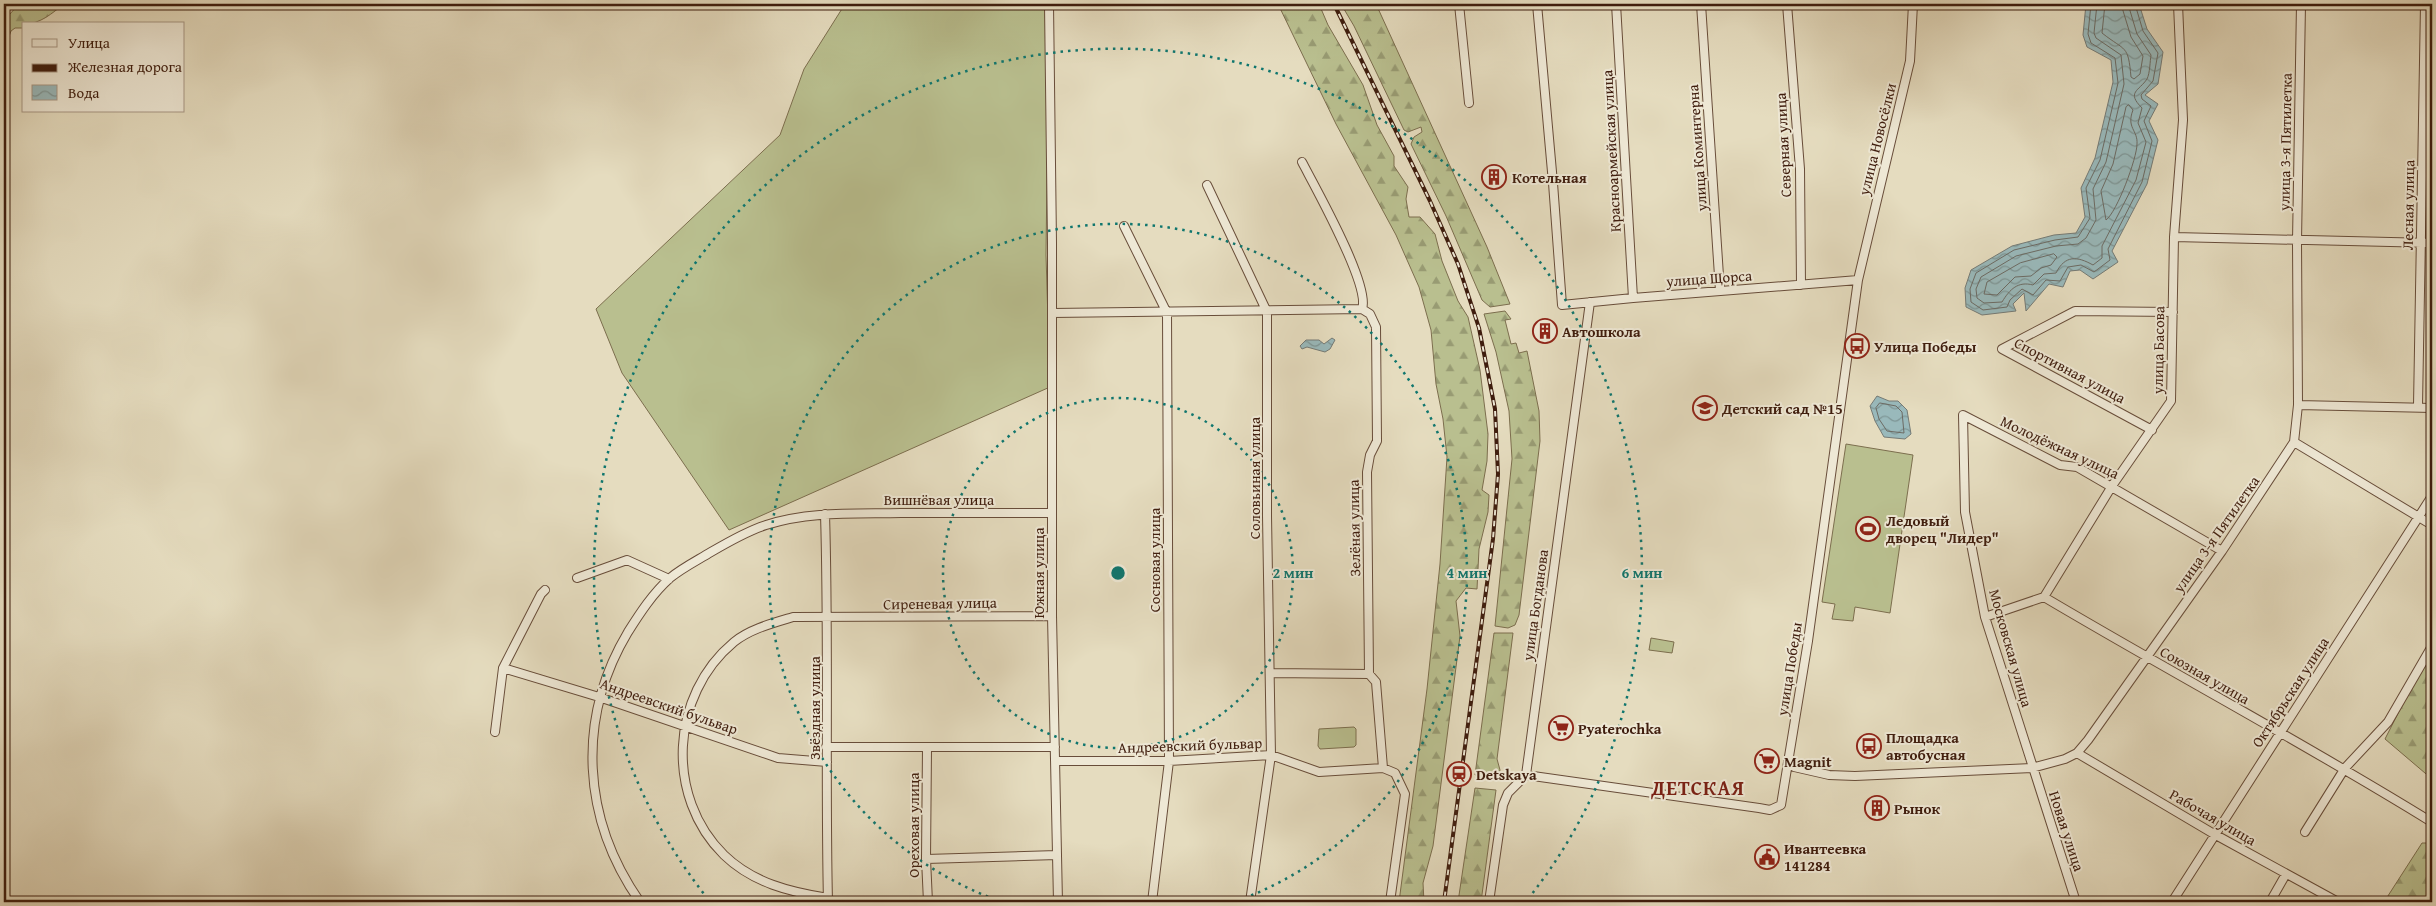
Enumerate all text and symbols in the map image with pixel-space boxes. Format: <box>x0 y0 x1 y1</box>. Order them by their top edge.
legend <box>22 22 185 112</box>
text: Улица <box>68 32 111 53</box>
text: Железная дорога <box>67 56 183 77</box>
street label: Красноармейская улица <box>1596 69 1626 233</box>
street label: улица 3-я Пятилетка <box>2273 72 2297 212</box>
street label: улица Новосёлки <box>1853 81 1901 198</box>
text: Вода <box>68 82 100 103</box>
street label: улица Коминтерна <box>1682 83 1712 213</box>
street label: Северная улица <box>1770 91 1796 198</box>
street label: Лесная улица <box>2397 159 2419 250</box>
building icon: Котельная <box>1481 164 1507 190</box>
place label: Котельная <box>1512 167 1587 188</box>
street label: улица Щорса <box>1664 264 1753 292</box>
street label: улица Басова <box>2147 305 2169 395</box>
building icon: Автошкола <box>1532 318 1558 344</box>
place label: Автошкола <box>1562 321 1641 342</box>
street label: Спортивная улица <box>2011 332 2130 409</box>
bus stop icon: Улица Победы <box>1844 333 1870 359</box>
place label: Улица Победы <box>1874 336 1977 357</box>
school or university icon: Детский сад №15 <box>1692 395 1718 421</box>
place label: Детский сад №15 <box>1721 398 1843 419</box>
street label: Молодёжная улица <box>1997 410 2124 484</box>
street label: Соловьиная улица <box>1244 416 1265 539</box>
street label: улица 3-я Пятилетка <box>2167 471 2265 597</box>
street label: Зелёная улица <box>1343 478 1365 577</box>
street label: Вишнёвая улица <box>884 489 995 510</box>
street label: Сосновая улица <box>1144 507 1165 612</box>
place label: Ледовый дворец "Лидер" <box>1886 510 1999 548</box>
sports icon: Ледовый дворец "Лидер" <box>1855 516 1881 542</box>
street label: Южная улица <box>1028 527 1049 619</box>
street label: улица Богданова <box>1517 547 1553 663</box>
text: 2 мин <box>1273 562 1314 583</box>
text: 4 мин <box>1447 562 1488 583</box>
text: 6 мин <box>1622 562 1663 583</box>
centre of rings <box>1109 564 1127 582</box>
street label: Московская улица <box>1984 586 2038 710</box>
street label: Сиреневая улица <box>883 591 998 614</box>
street label: улица Победы <box>1771 620 1807 718</box>
street label: Октябрьская улица <box>2246 632 2334 751</box>
street label: Союзная улица <box>2156 641 2254 710</box>
street label: Звёздная улица <box>804 655 825 760</box>
street label: Андреевский бульвар <box>597 673 741 739</box>
supermarket icon: Pyaterochka <box>1548 715 1574 741</box>
place label: Pyaterochka <box>1578 718 1662 739</box>
place label: Площадка автобусная <box>1886 727 1965 765</box>
street label: Андреевский бульвар <box>1118 732 1262 758</box>
bus stop icon: Площадка автобусная <box>1856 733 1882 759</box>
supermarket icon: Magnit <box>1754 748 1780 774</box>
place label: Magnit <box>1784 751 1832 772</box>
station icon: Detskaya <box>1446 761 1472 787</box>
place label: Detskaya <box>1476 764 1537 785</box>
street label: Ореховая улица <box>903 771 924 878</box>
district label: ДЕТСКАЯ <box>1650 773 1745 802</box>
street label: Рабочая улица <box>2166 784 2261 851</box>
street label: Новая улица <box>2044 788 2090 875</box>
building icon: Рынок <box>1864 795 1890 821</box>
place label: Рынок <box>1894 798 1941 819</box>
place label: Ивантеевка 141284 <box>1784 838 1867 876</box>
public building icon: Ивантеевка 141284 <box>1754 844 1780 870</box>

